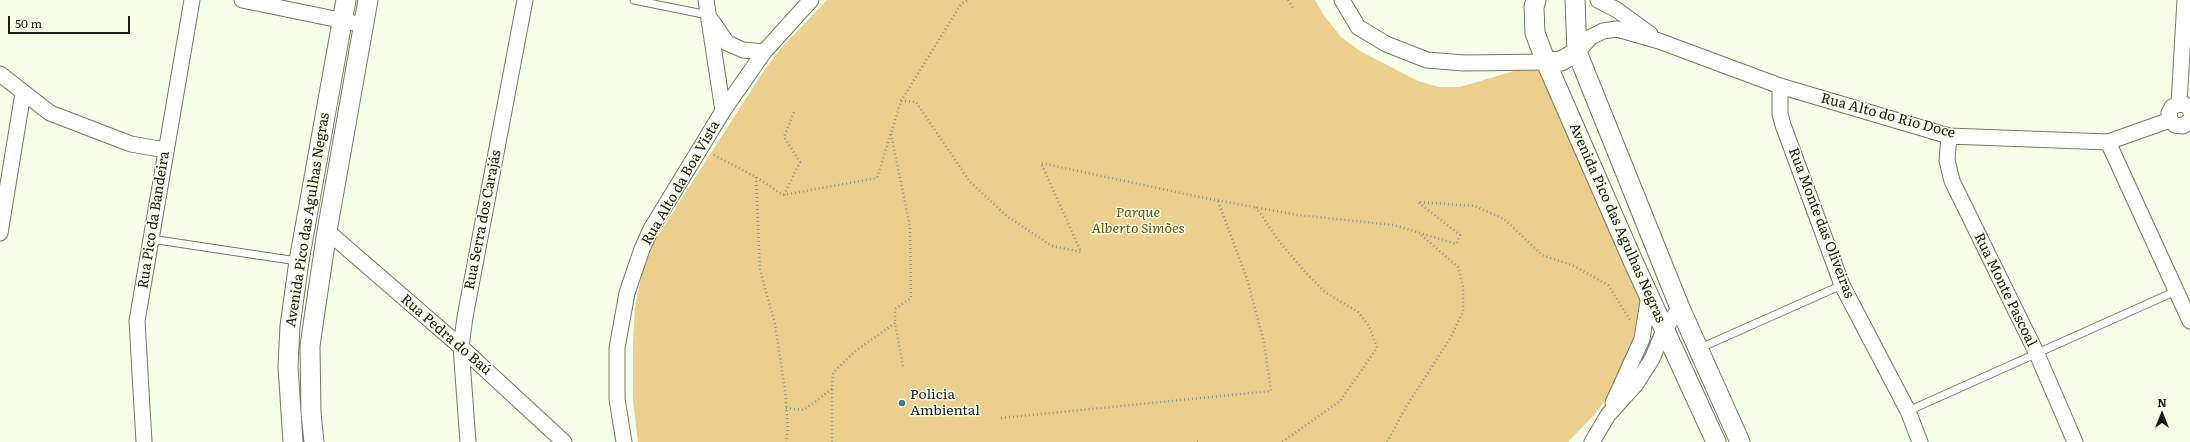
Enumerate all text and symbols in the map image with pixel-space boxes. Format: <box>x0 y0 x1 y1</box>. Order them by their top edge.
scale bar <box>10 8 132 34</box>
text: 50 m <box>15 14 42 32</box>
street label: Rua Alto do Rio Doce <box>1819 90 1957 142</box>
street label: Avenida Pico das Agulhas Negras <box>283 112 333 328</box>
street label: Rua Alto da Boa Vista <box>638 118 724 248</box>
street label: Avenida Pico das Agulhas Negras <box>1565 120 1669 326</box>
street label: Rua Monte das Oliveiras <box>1785 145 1857 301</box>
street label: Rua Serra dos Carajás <box>461 149 505 291</box>
street label: Rua Pico da Bandeira <box>135 150 173 290</box>
park label: Parque Alberto Simões <box>1091 205 1185 238</box>
street label: Rua Monte Pascoal <box>1970 230 2040 350</box>
street label: Rua Pedra do Baú <box>397 291 495 379</box>
place label: Policia Ambiental <box>910 387 980 420</box>
north arrow <box>2142 394 2182 434</box>
text: N <box>2157 394 2167 410</box>
marker: Policia Ambiental <box>897 398 907 408</box>

